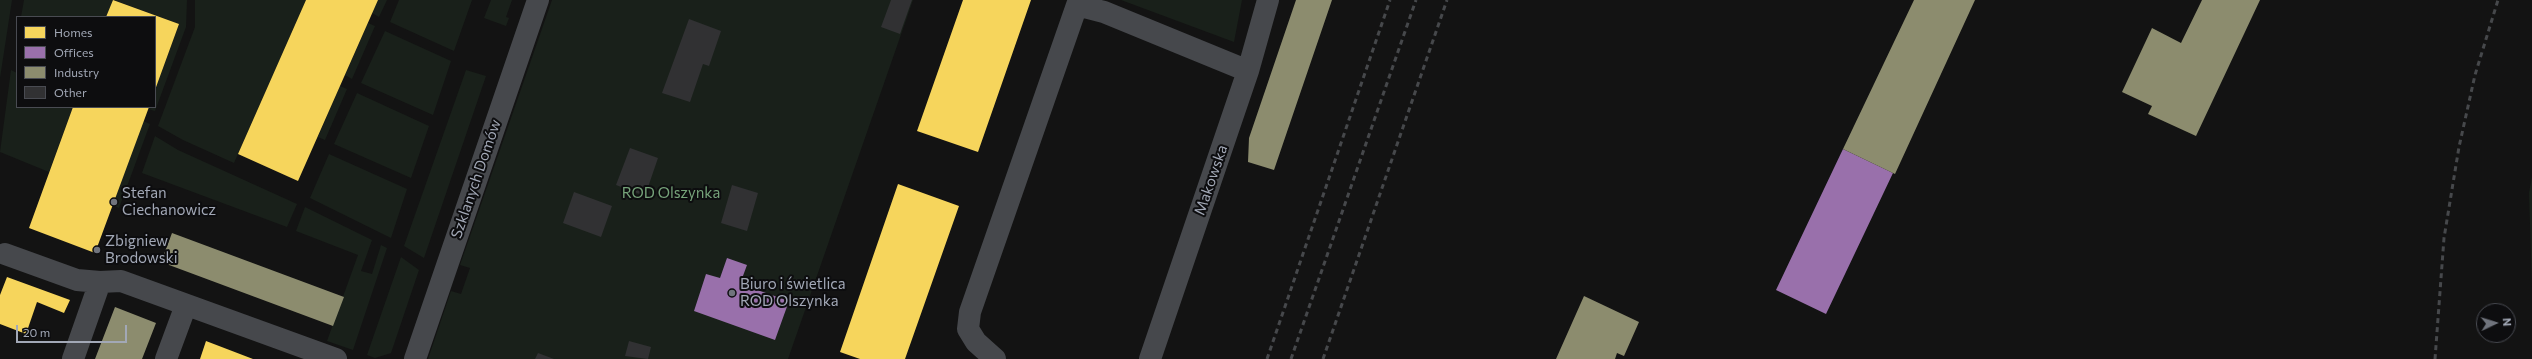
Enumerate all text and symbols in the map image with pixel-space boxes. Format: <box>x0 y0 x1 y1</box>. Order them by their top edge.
legend <box>16 16 156 108</box>
text: Homes <box>54 25 92 39</box>
text: Offices <box>54 45 94 59</box>
text: Industry <box>54 65 99 79</box>
text: Other <box>54 85 87 99</box>
street label: Szklanych Domów <box>447 117 505 241</box>
street label: Makowska <box>1191 142 1231 218</box>
place label: Stefan Ciechanowicz <box>122 184 216 219</box>
park label: ROD Olszynka <box>622 184 720 202</box>
marker: Stefan Ciechanowicz <box>109 197 119 207</box>
place label: Zbigniew Brodowski <box>105 232 178 267</box>
marker: Zbigniew Brodowski <box>92 245 102 255</box>
place label: Biuro i świetlica ROD Olszynka <box>740 275 846 310</box>
marker: Biuro i świetlica ROD Olszynka <box>727 288 737 298</box>
north arrow <box>2476 303 2516 343</box>
scale bar <box>18 317 129 343</box>
text: N <box>2501 318 2514 327</box>
text: 20 m <box>23 325 50 339</box>

